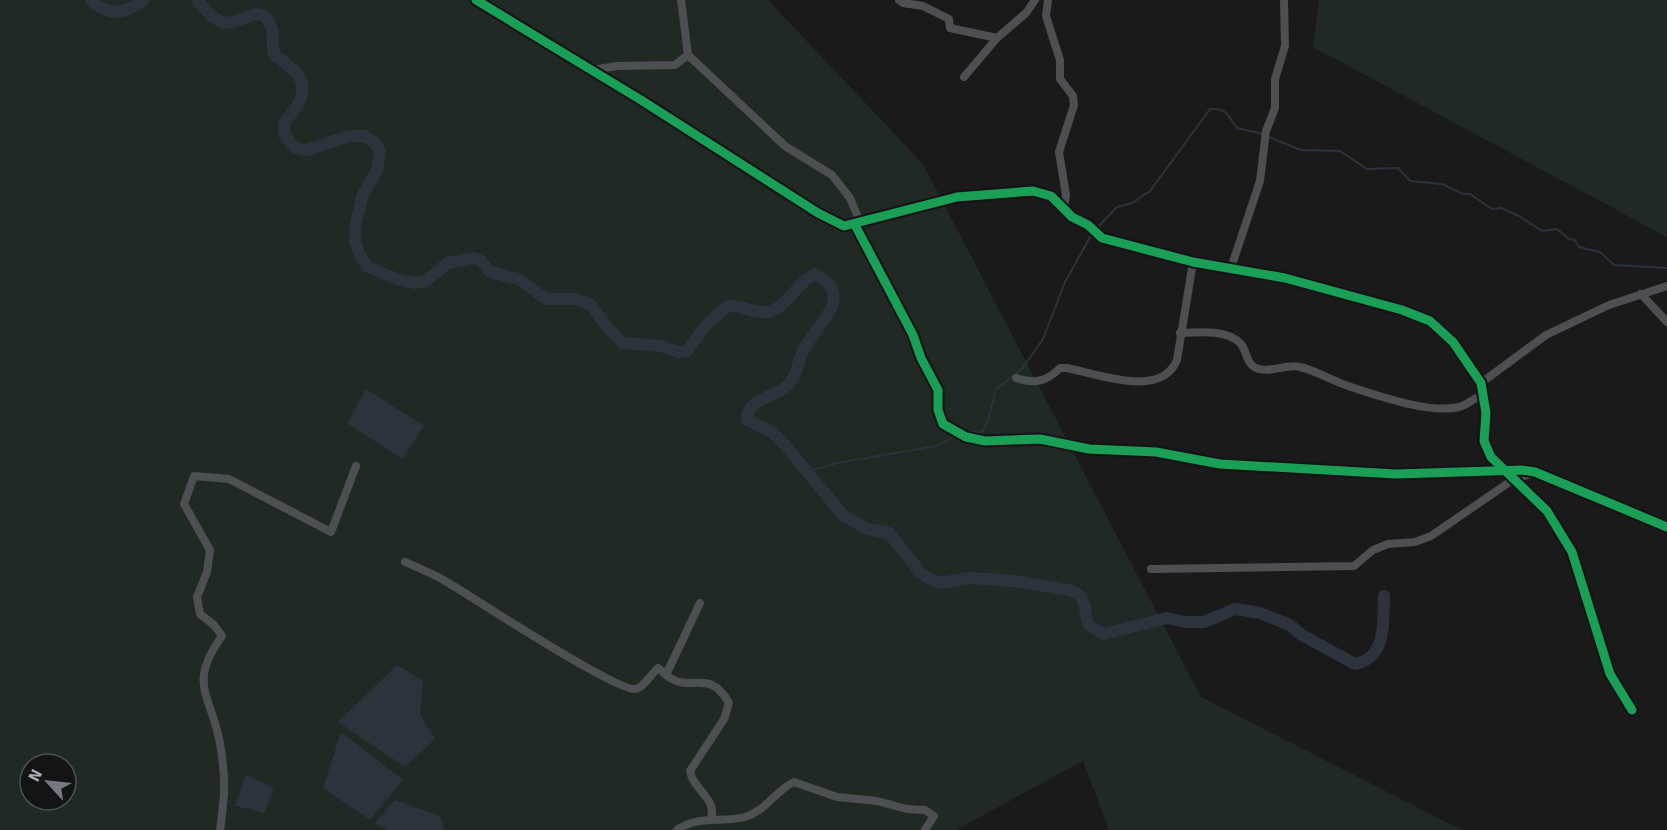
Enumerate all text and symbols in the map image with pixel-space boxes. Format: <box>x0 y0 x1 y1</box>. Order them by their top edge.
north arrow <box>18 752 78 812</box>
text: N <box>24 766 47 785</box>

